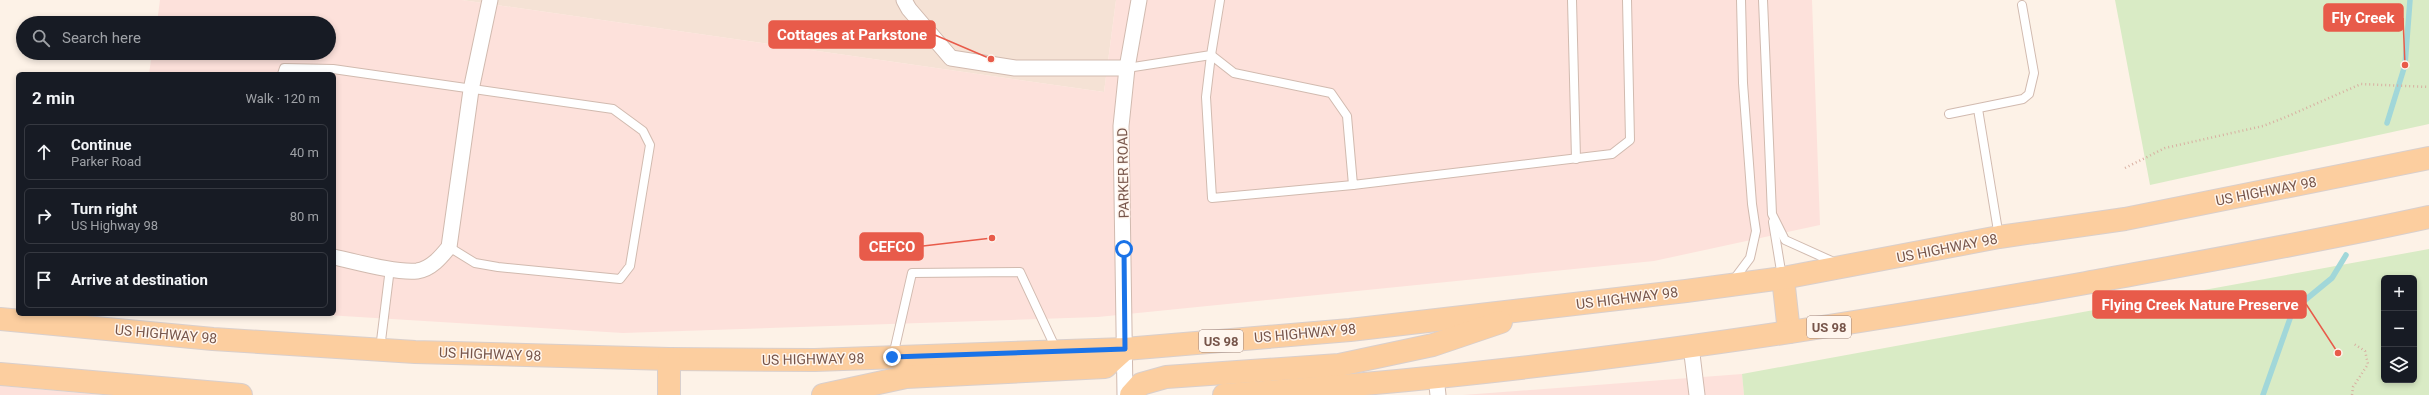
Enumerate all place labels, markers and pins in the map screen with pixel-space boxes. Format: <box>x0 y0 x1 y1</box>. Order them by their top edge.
callout: Fly Creek <box>2324 4 2403 31</box>
callout: Cottages at Parkstone <box>769 21 935 48</box>
callout: CEFCO <box>860 233 923 260</box>
callout: Flying Creek Nature Preserve <box>2093 291 2306 318</box>

